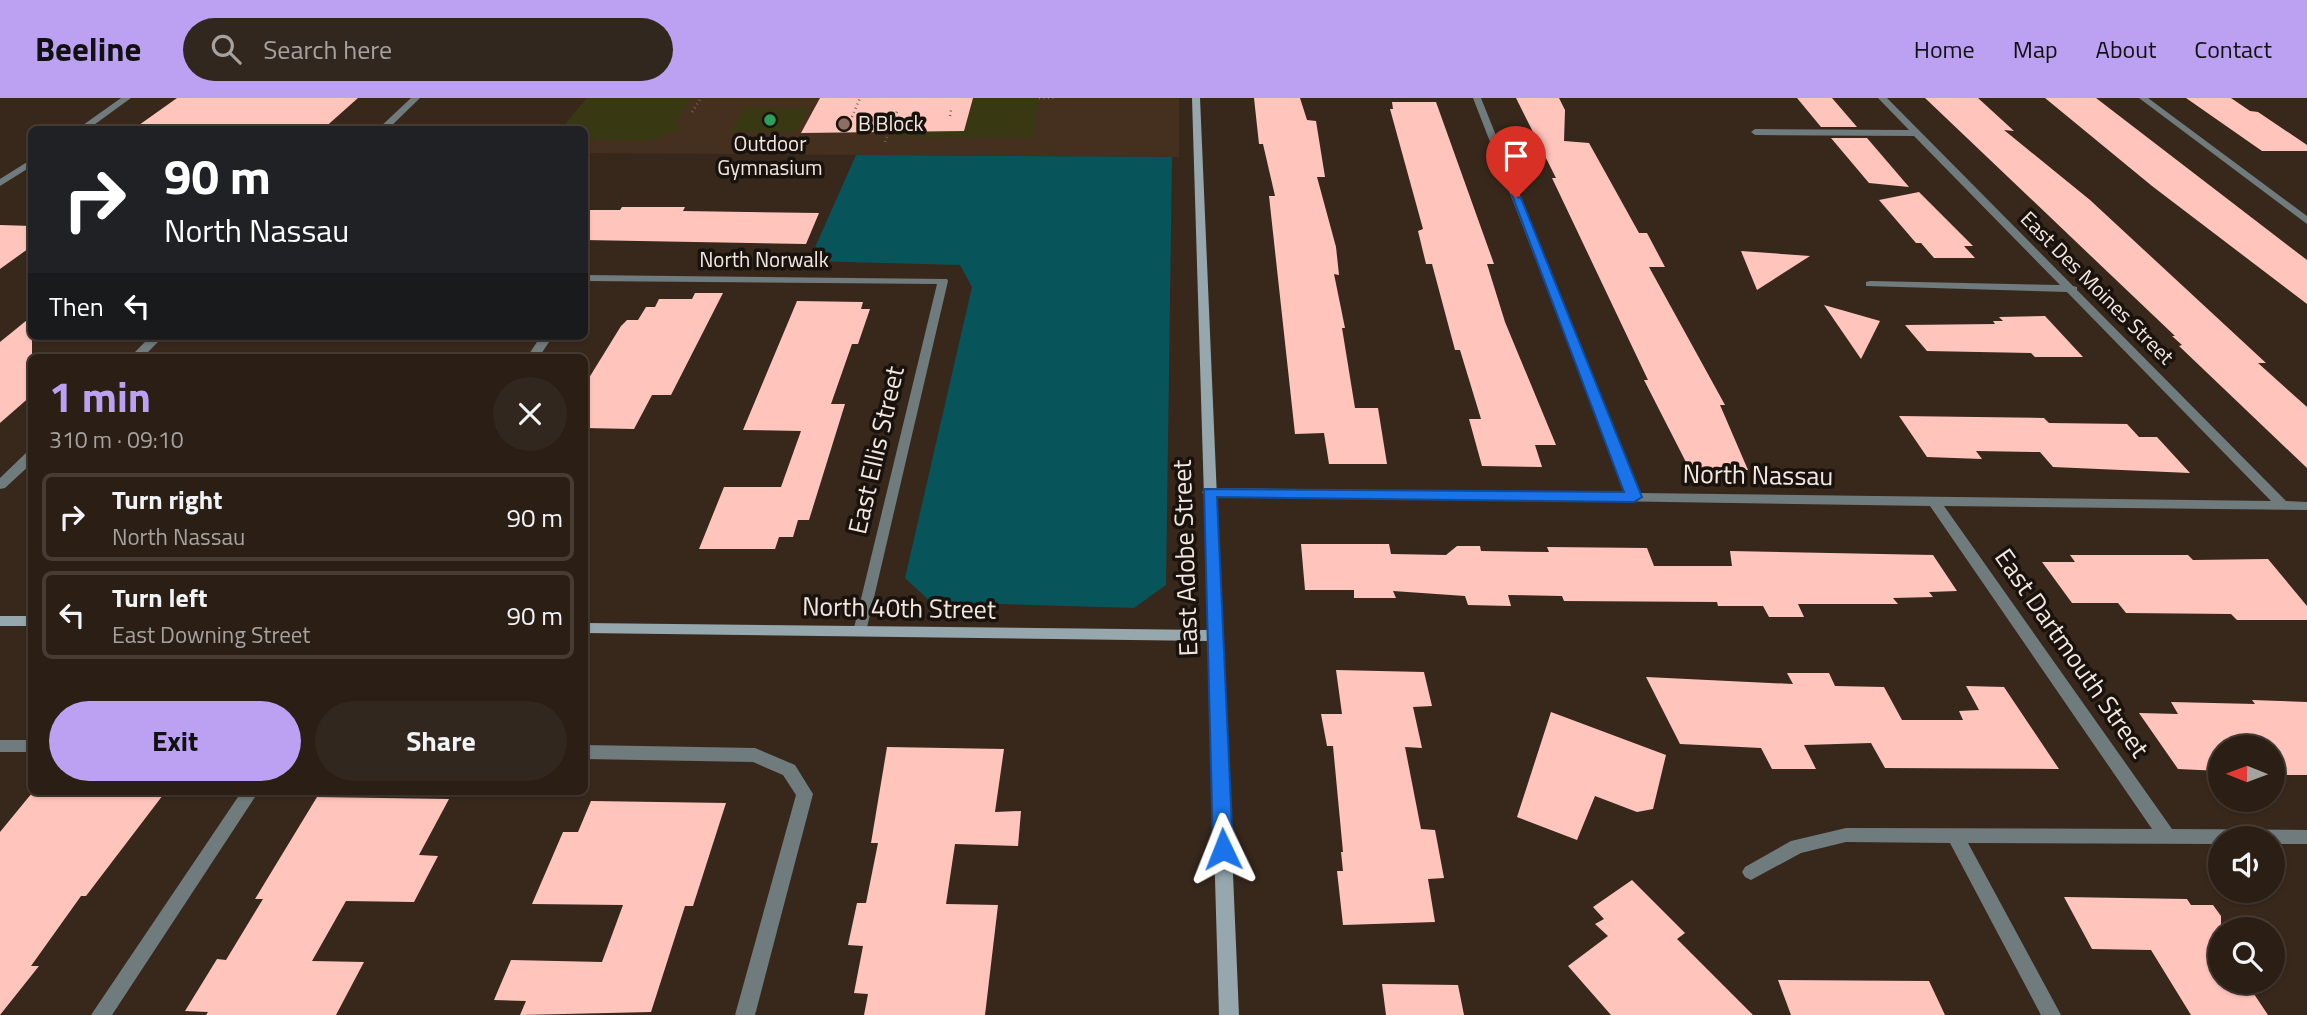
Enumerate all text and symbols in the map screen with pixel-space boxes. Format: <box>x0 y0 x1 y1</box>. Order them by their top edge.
search box <box>183 18 673 81</box>
text: Beeline <box>35 24 141 74</box>
icon: search <box>207 30 245 68</box>
text: Search here <box>263 30 392 69</box>
text: Home <box>1914 31 1975 67</box>
text: Map <box>2013 31 2058 67</box>
text: About <box>2096 31 2156 67</box>
text: Contact <box>2194 31 2272 67</box>
place label: B Block <box>858 107 924 139</box>
marker: Outdoor Gymnasium <box>762 112 778 128</box>
marker: B Block <box>836 116 852 132</box>
pin <box>1486 126 1546 198</box>
place label: Outdoor Gymnasium <box>717 127 823 183</box>
icon: arrive <box>1497 137 1535 175</box>
text: 90 m <box>164 138 271 213</box>
icon: right <box>49 154 140 245</box>
street label: East Des Moines Street <box>2014 203 2182 372</box>
text: North Nassau <box>164 206 349 254</box>
street label: North Norwalk <box>699 243 829 275</box>
text: Then <box>49 287 104 326</box>
icon: left <box>118 287 156 325</box>
street label: East Ellis Street <box>837 362 914 538</box>
text: 1 min <box>49 364 151 428</box>
button: close <box>493 377 567 451</box>
text: 310 m · 09:10 <box>49 422 184 457</box>
street label: North Nassau <box>1682 454 1834 495</box>
street label: East Adobe Street <box>1162 459 1207 657</box>
text: Turn right <box>112 480 223 519</box>
icon: right <box>53 498 91 536</box>
text: 90 m <box>506 498 563 537</box>
text: North Nassau <box>112 519 245 554</box>
street label: East Dartmouth Street <box>1985 540 2159 765</box>
text: Turn left <box>112 578 207 617</box>
street label: North 40th Street <box>802 586 996 629</box>
icon: left <box>53 596 91 634</box>
text: 90 m <box>506 596 563 635</box>
text: East Downing Street <box>112 617 310 652</box>
button: Exit <box>49 701 301 781</box>
button: Share <box>315 701 567 781</box>
north arrow <box>2208 735 2286 812</box>
map controls <box>2208 735 2285 994</box>
position arrow <box>1186 812 1260 886</box>
button: sound <box>2208 826 2285 903</box>
button: search <box>2208 917 2285 994</box>

